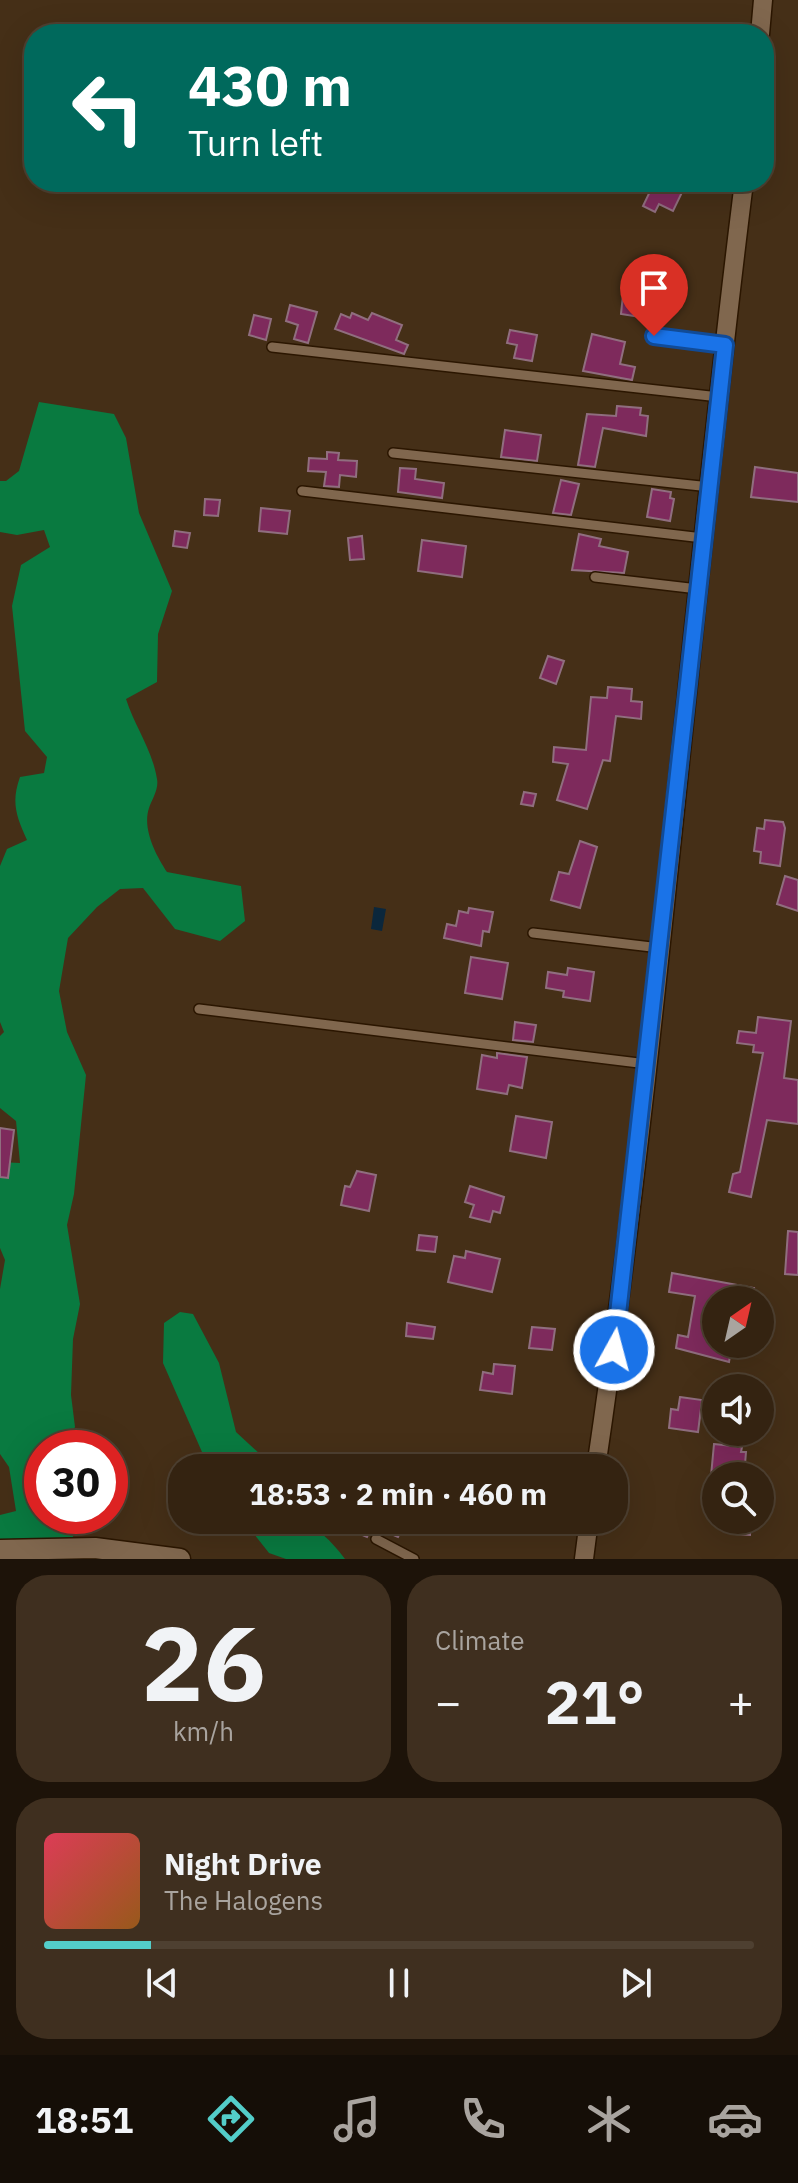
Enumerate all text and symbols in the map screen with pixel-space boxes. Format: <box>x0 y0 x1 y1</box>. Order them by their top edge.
text: 430 m <box>188 49 352 121</box>
icon: left <box>56 56 160 160</box>
text: Turn left <box>188 119 323 166</box>
pin <box>620 254 688 336</box>
icon: arrive <box>632 266 676 310</box>
north arrow <box>702 1286 774 1358</box>
map controls <box>702 1286 774 1534</box>
position arrow <box>572 1308 656 1392</box>
button: sound <box>702 1374 774 1446</box>
speed limit sign: 30 <box>24 1430 128 1534</box>
button: search <box>702 1462 774 1534</box>
text: 18:53 · 2 min · 460 m <box>249 1474 547 1513</box>
text: 26 <box>141 1594 266 1730</box>
text: Climate <box>435 1623 525 1657</box>
text: 21° <box>544 1662 645 1741</box>
text: − <box>435 1673 461 1730</box>
text: + <box>728 1673 754 1730</box>
text: km/h <box>173 1714 234 1748</box>
text: Night Drive <box>164 1844 322 1883</box>
text: The Halogens <box>164 1883 323 1917</box>
icon: previous <box>140 1961 184 2005</box>
icon: pause <box>377 1961 421 2005</box>
icon: next <box>614 1961 658 2005</box>
icon: directions <box>203 2091 259 2147</box>
icon: music <box>329 2091 385 2147</box>
icon: phone <box>455 2091 511 2147</box>
icon: climate <box>581 2091 637 2147</box>
icon: car <box>707 2091 763 2147</box>
text: 18:51 <box>35 2096 133 2143</box>

